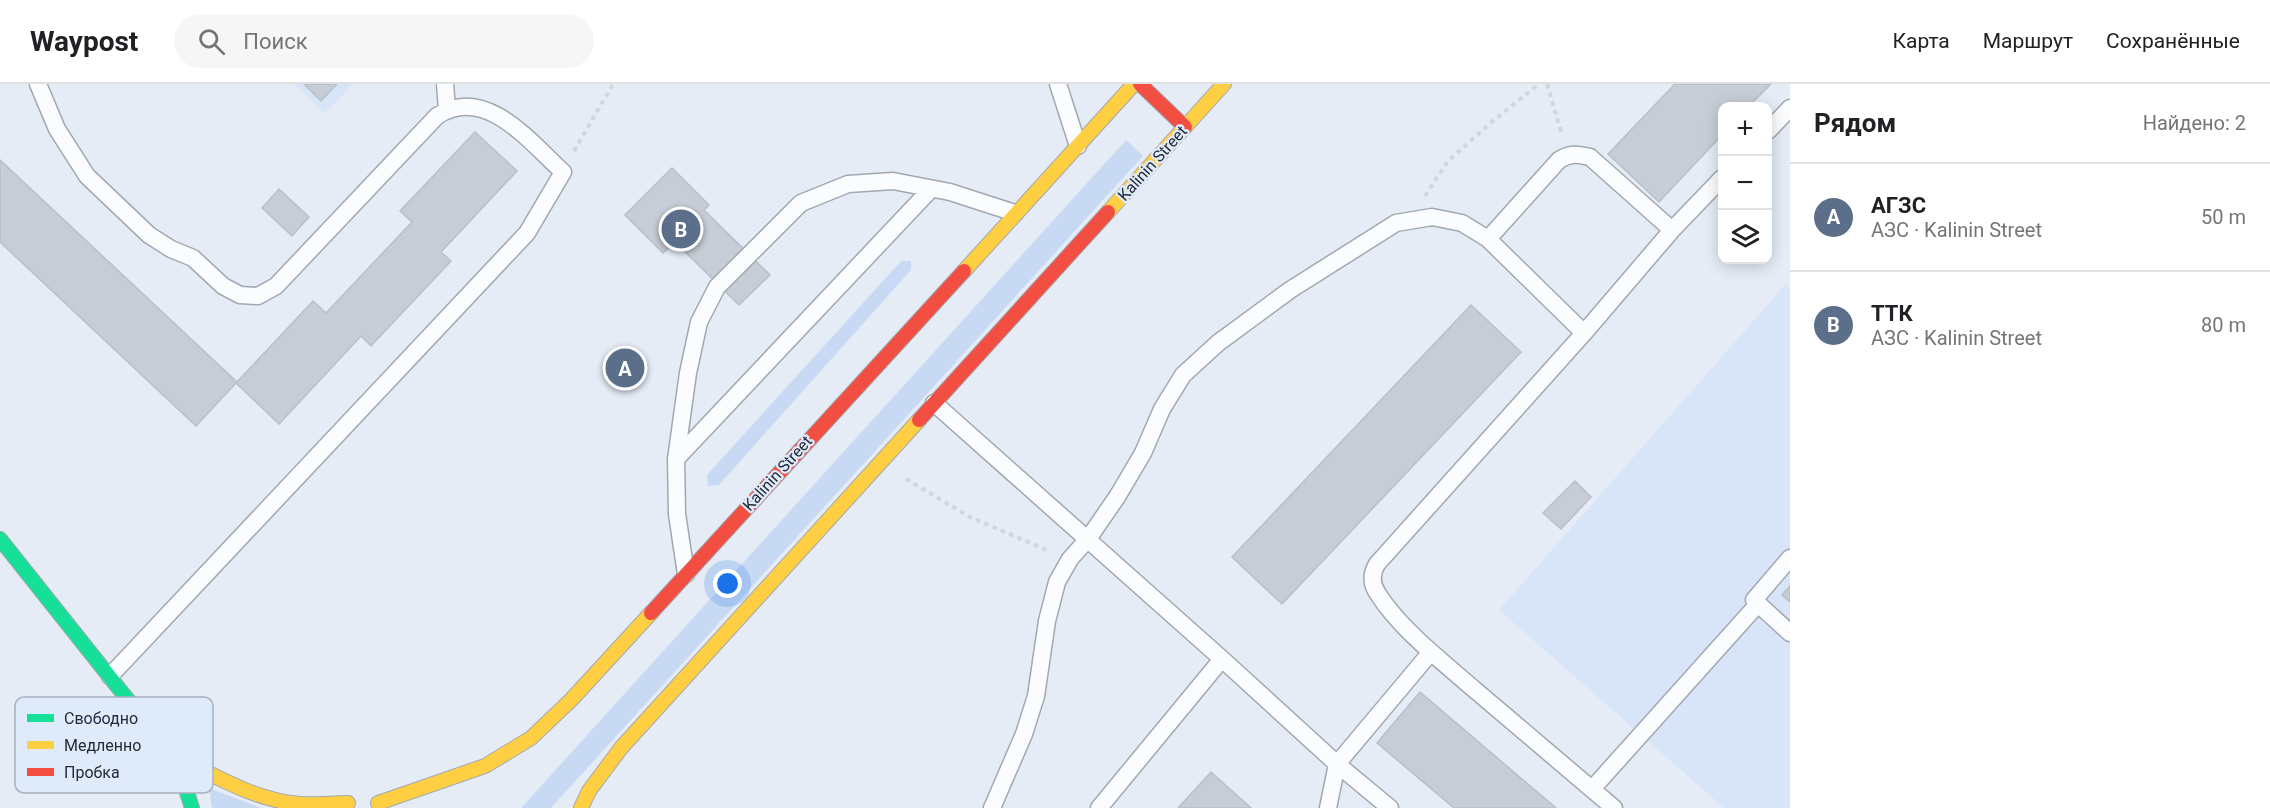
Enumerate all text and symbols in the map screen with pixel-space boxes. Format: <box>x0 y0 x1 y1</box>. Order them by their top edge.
search box <box>174 14 594 68</box>
text: Waypost <box>30 25 138 58</box>
icon: search <box>195 25 228 58</box>
text: Поиск <box>243 29 308 54</box>
text: Карта <box>1893 29 1950 53</box>
text: Маршрут <box>1983 29 2073 53</box>
text: Сохранённые <box>2106 29 2240 53</box>
map controls <box>1718 102 1772 264</box>
button: + <box>1718 102 1772 156</box>
text: Рядом <box>1814 108 1896 138</box>
text: Найдено: 2 <box>2143 111 2246 135</box>
street label: Kalinin Street <box>1114 122 1191 205</box>
button: − <box>1718 156 1772 210</box>
text: АГЗС <box>1871 193 1926 218</box>
text: A <box>1827 205 1840 229</box>
text: 50 m <box>2201 205 2246 229</box>
pin: B <box>662 206 700 252</box>
button: layers <box>1718 210 1772 264</box>
text: АЗС · Kalinin Street <box>1871 218 2042 242</box>
text: ТТК <box>1871 301 1913 326</box>
text: B <box>1827 313 1840 337</box>
text: 80 m <box>2201 313 2246 337</box>
text: АЗС · Kalinin Street <box>1871 326 2042 350</box>
pin: A <box>606 346 644 390</box>
street label: Kalinin Street <box>739 432 816 515</box>
your location <box>713 569 742 598</box>
legend <box>15 697 213 793</box>
text: Свободно <box>64 709 138 728</box>
text: Медленно <box>64 736 141 755</box>
text: Пробка <box>64 763 120 782</box>

